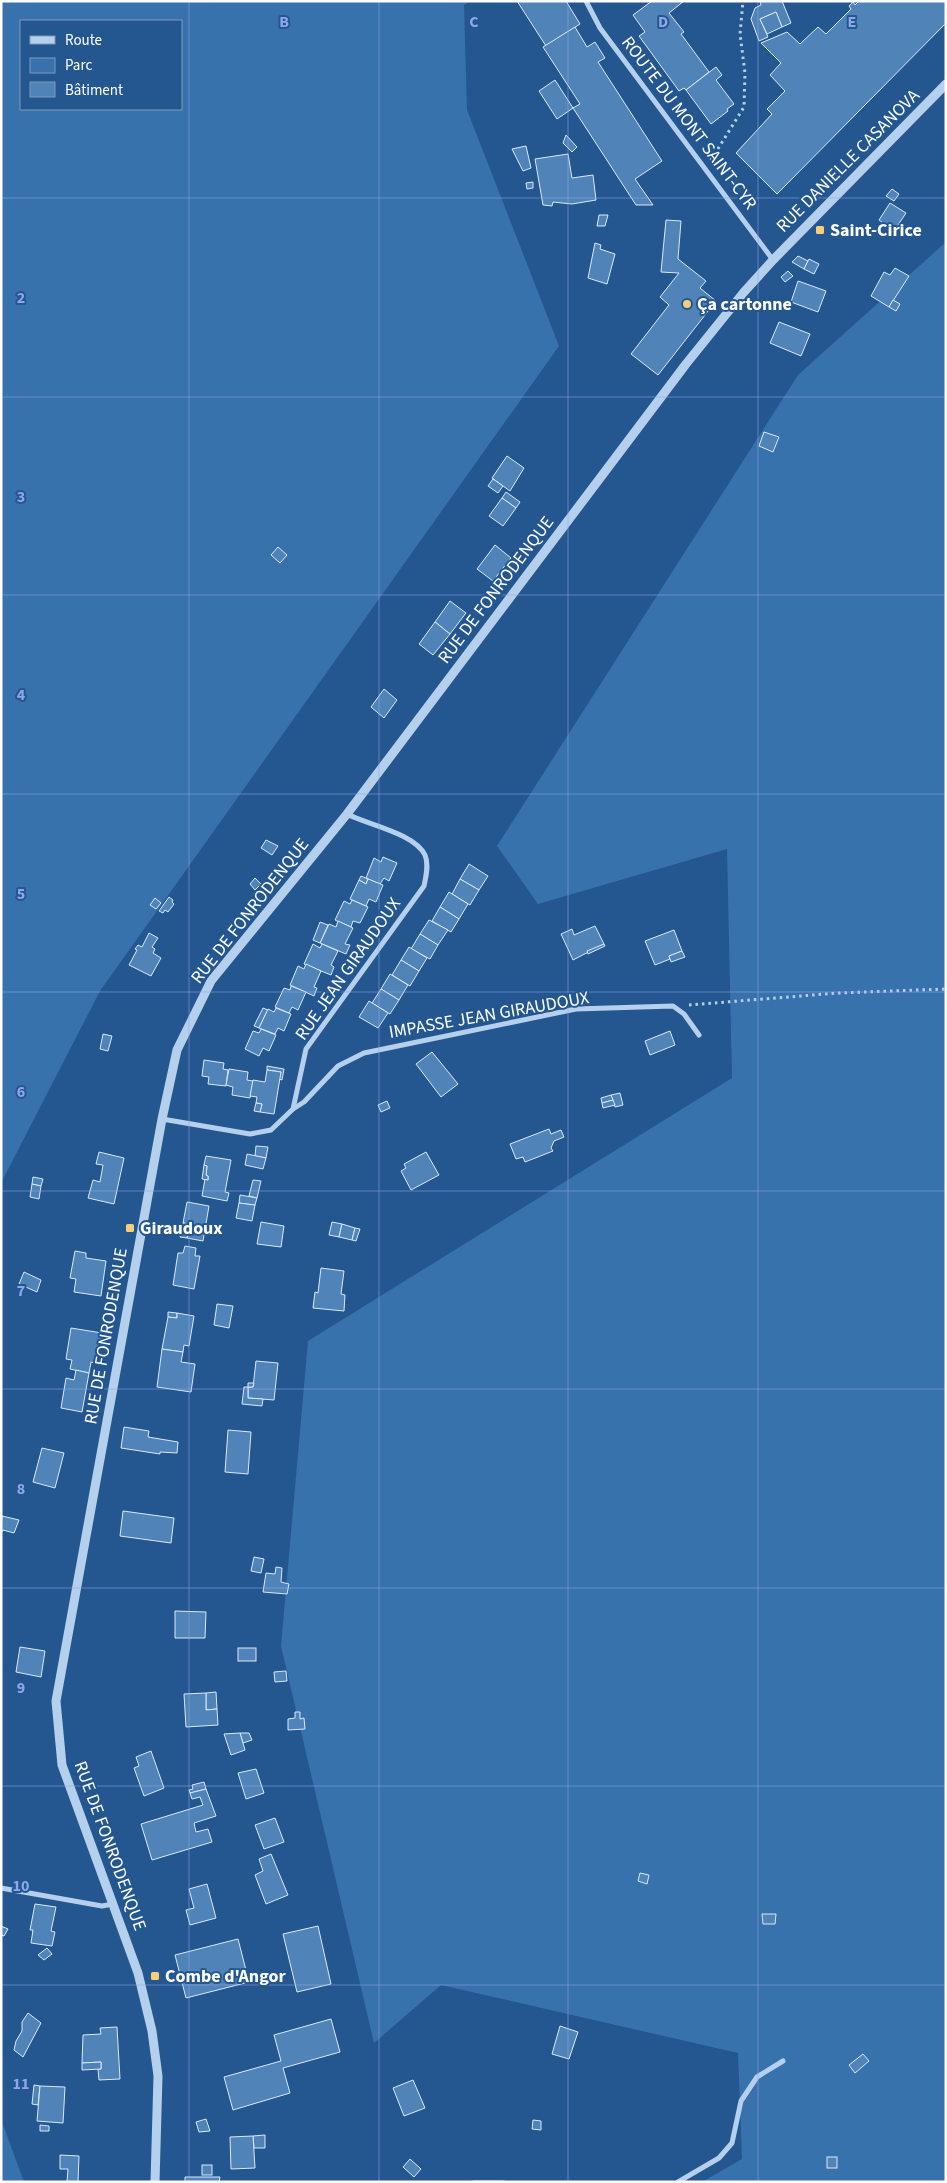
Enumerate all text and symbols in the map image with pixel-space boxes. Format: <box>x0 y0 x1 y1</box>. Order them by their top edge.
text: B <box>279 11 289 33</box>
text: C <box>469 11 479 33</box>
text: D <box>658 11 668 33</box>
text: E <box>848 11 856 33</box>
legend <box>20 20 182 110</box>
text: Route <box>65 30 102 51</box>
street label: ROUTE DU MONT SAINT-CYR <box>615 31 763 215</box>
text: Parc <box>65 55 92 76</box>
text: Bâtiment <box>65 80 123 101</box>
street label: RUE DANIELLE CASANOVA <box>771 84 925 238</box>
place label: Saint-Cirice <box>830 218 922 243</box>
marker: Saint-Cirice <box>814 224 826 236</box>
text: 2 <box>17 287 25 309</box>
place label: Ça cartonne <box>697 292 792 317</box>
marker: Ça cartonne <box>681 298 693 310</box>
text: 3 <box>17 486 25 508</box>
street label: RUE DE FONRODENQUE <box>432 511 560 669</box>
text: 4 <box>17 684 26 706</box>
street label: RUE DE FONRODENQUE <box>185 833 315 989</box>
text: 5 <box>17 883 25 905</box>
street label: RUE JEAN GIRAUDOUX <box>289 893 407 1045</box>
street label: IMPASSE JEAN GIRAUDOUX <box>387 985 591 1045</box>
text: 6 <box>17 1081 25 1103</box>
place label: Giraudoux <box>140 1216 223 1241</box>
marker: Giraudoux <box>124 1222 136 1234</box>
street label: RUE DE FONRODENQUE <box>78 1246 134 1426</box>
text: 7 <box>17 1280 25 1302</box>
text: 8 <box>17 1478 25 1500</box>
text: 9 <box>17 1677 25 1699</box>
street label: RUE DE FONRODENQUE <box>68 1758 152 1934</box>
text: 10 <box>13 1875 29 1897</box>
place label: Combe d'Angor <box>165 1964 286 1989</box>
marker: Combe d'Angor <box>149 1970 161 1982</box>
text: 11 <box>13 2073 29 2095</box>

